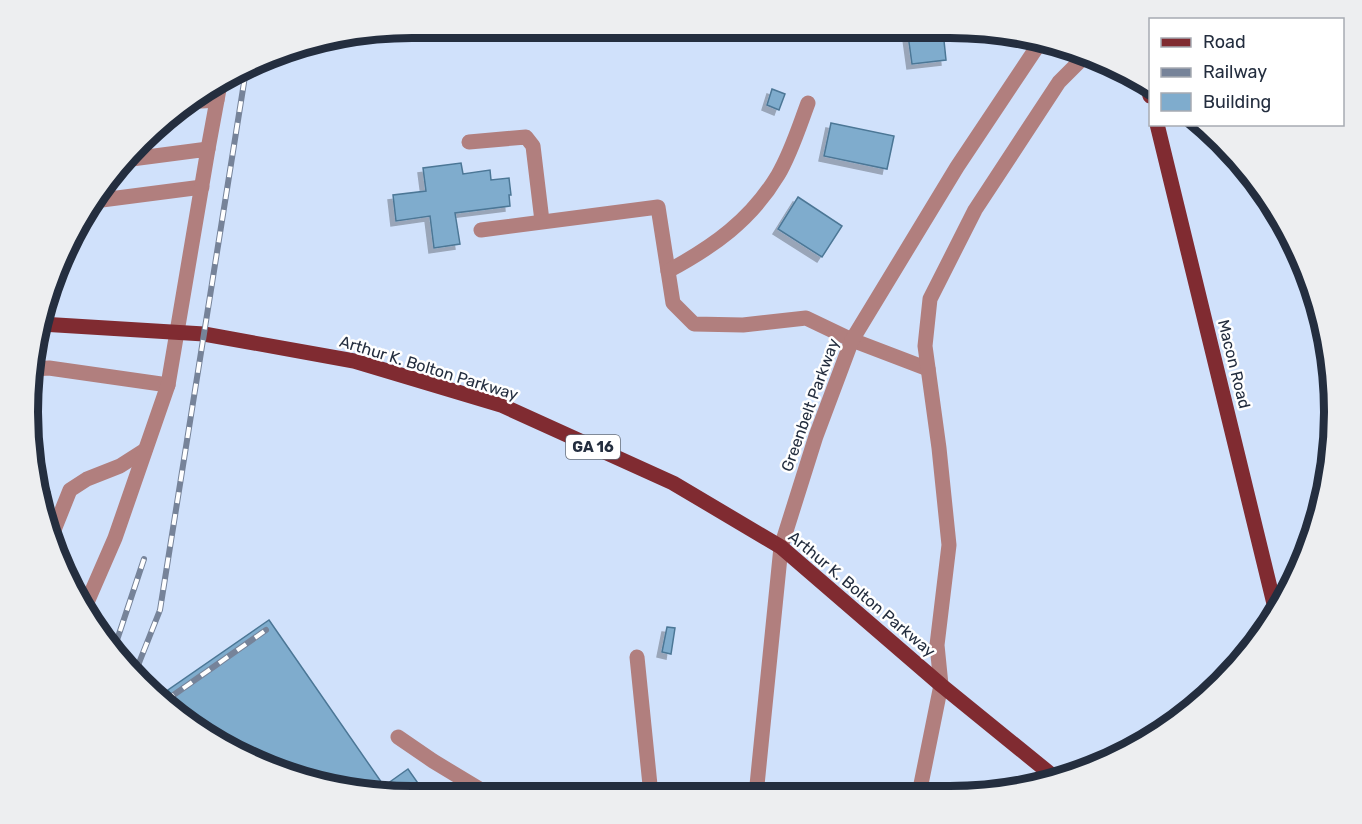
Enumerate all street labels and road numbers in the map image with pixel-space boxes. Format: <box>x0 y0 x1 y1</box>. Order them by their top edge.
street label: Macon Road <box>1214 318 1254 410</box>
street label: Arthur K. Bolton Parkway <box>337 332 521 404</box>
street label: Greenbelt Parkway <box>777 336 843 474</box>
road number: GA 16 <box>566 435 620 459</box>
street label: Arthur K. Bolton Parkway <box>785 527 939 661</box>

